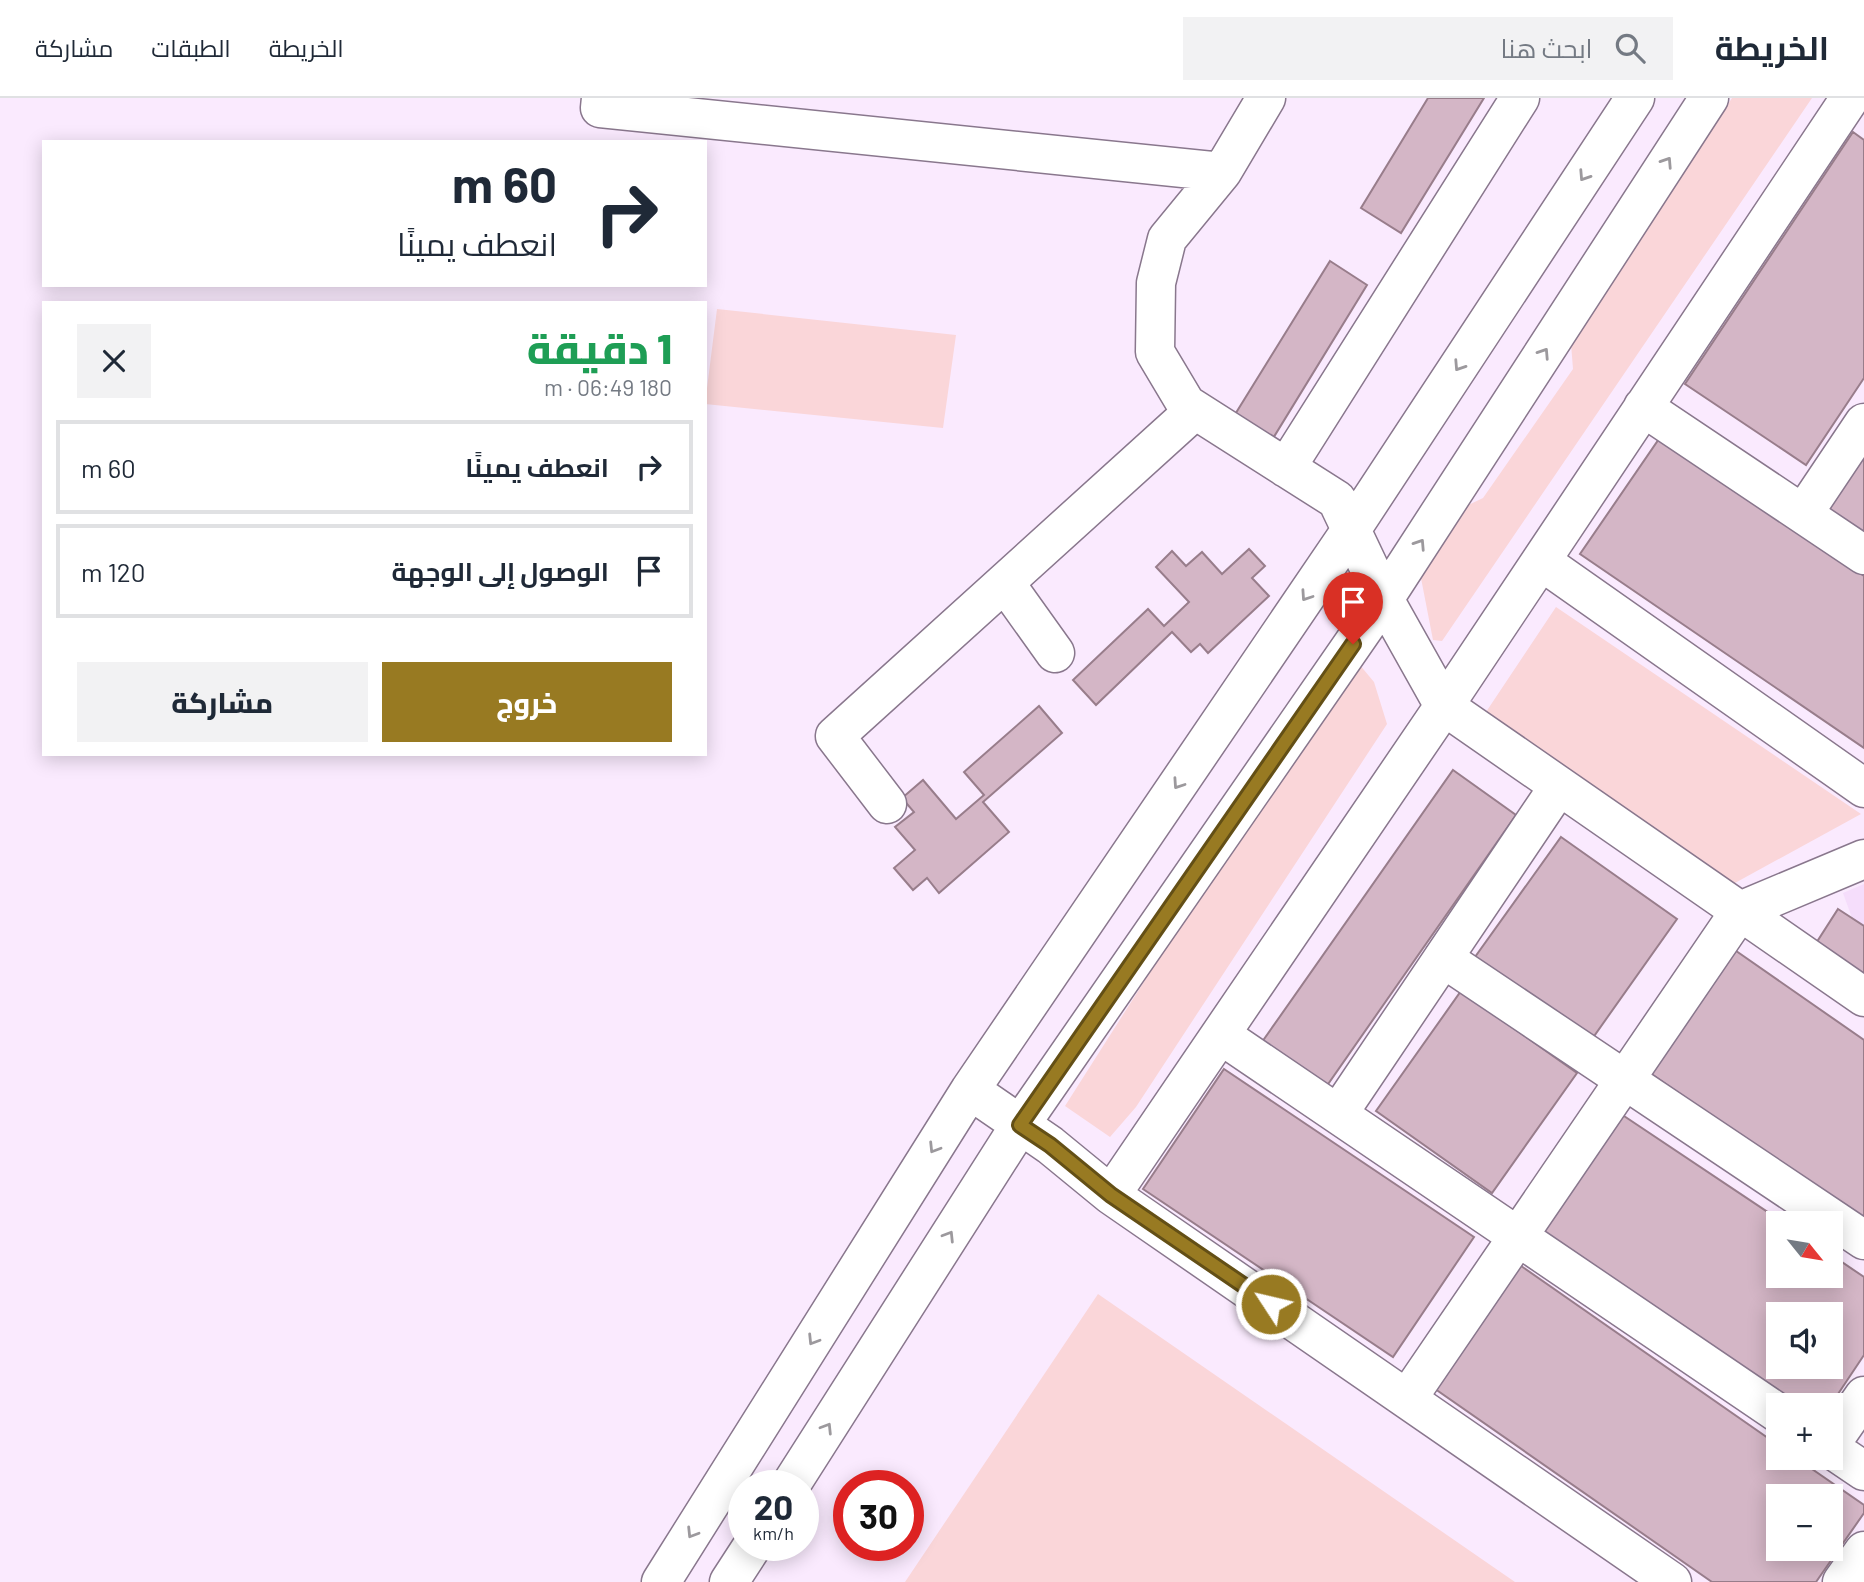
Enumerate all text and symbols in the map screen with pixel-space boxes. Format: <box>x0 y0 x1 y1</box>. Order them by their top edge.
search box <box>1183 17 1673 80</box>
text: الخريطة <box>1715 27 1829 67</box>
icon: search <box>1611 29 1649 67</box>
text: ابحث هنا <box>1501 32 1593 63</box>
text: مشاركة <box>35 33 113 62</box>
text: الطبقات <box>151 33 231 62</box>
text: الخريطة <box>269 33 344 62</box>
text: 60 m <box>452 154 557 213</box>
one-way arrow <box>1659 157 1672 170</box>
icon: right <box>581 168 672 259</box>
one-way arrow <box>1579 168 1592 181</box>
text: انعطف يمينًا <box>397 224 557 262</box>
text: 1 دقيقة <box>527 322 672 372</box>
button: close <box>77 324 151 398</box>
one-way arrow <box>1535 348 1548 361</box>
one-way arrow <box>1455 358 1468 371</box>
text: 180 m · 06:49 <box>544 373 672 401</box>
icon: right <box>630 448 668 486</box>
text: انعطف يمينًا <box>465 451 609 482</box>
text: 60 m <box>81 452 136 483</box>
one-way arrow <box>1411 539 1424 552</box>
icon: arrive <box>630 552 668 590</box>
text: الوصول إلى الوجهة <box>391 555 609 586</box>
text: 120 m <box>81 556 145 587</box>
pin <box>1323 572 1383 644</box>
icon: arrive <box>1334 583 1372 621</box>
one-way arrow <box>1302 588 1314 601</box>
button: مشاركة <box>77 662 368 742</box>
button: خروج <box>382 662 672 742</box>
one-way arrow <box>1174 776 1186 789</box>
one-way arrow <box>929 1140 942 1153</box>
north arrow <box>1766 1211 1843 1288</box>
map controls <box>1766 1211 1843 1561</box>
one-way arrow <box>940 1231 953 1244</box>
position arrow <box>1234 1267 1308 1341</box>
button: sound <box>1766 1302 1843 1379</box>
one-way arrow <box>808 1333 821 1346</box>
button: + <box>1766 1393 1843 1470</box>
one-way arrow <box>818 1423 831 1436</box>
speed limit sign: 30 <box>833 1470 924 1561</box>
button: − <box>1766 1484 1843 1561</box>
text: 20 <box>754 1485 793 1527</box>
text: km/h <box>753 1522 794 1544</box>
one-way arrow <box>688 1525 701 1538</box>

